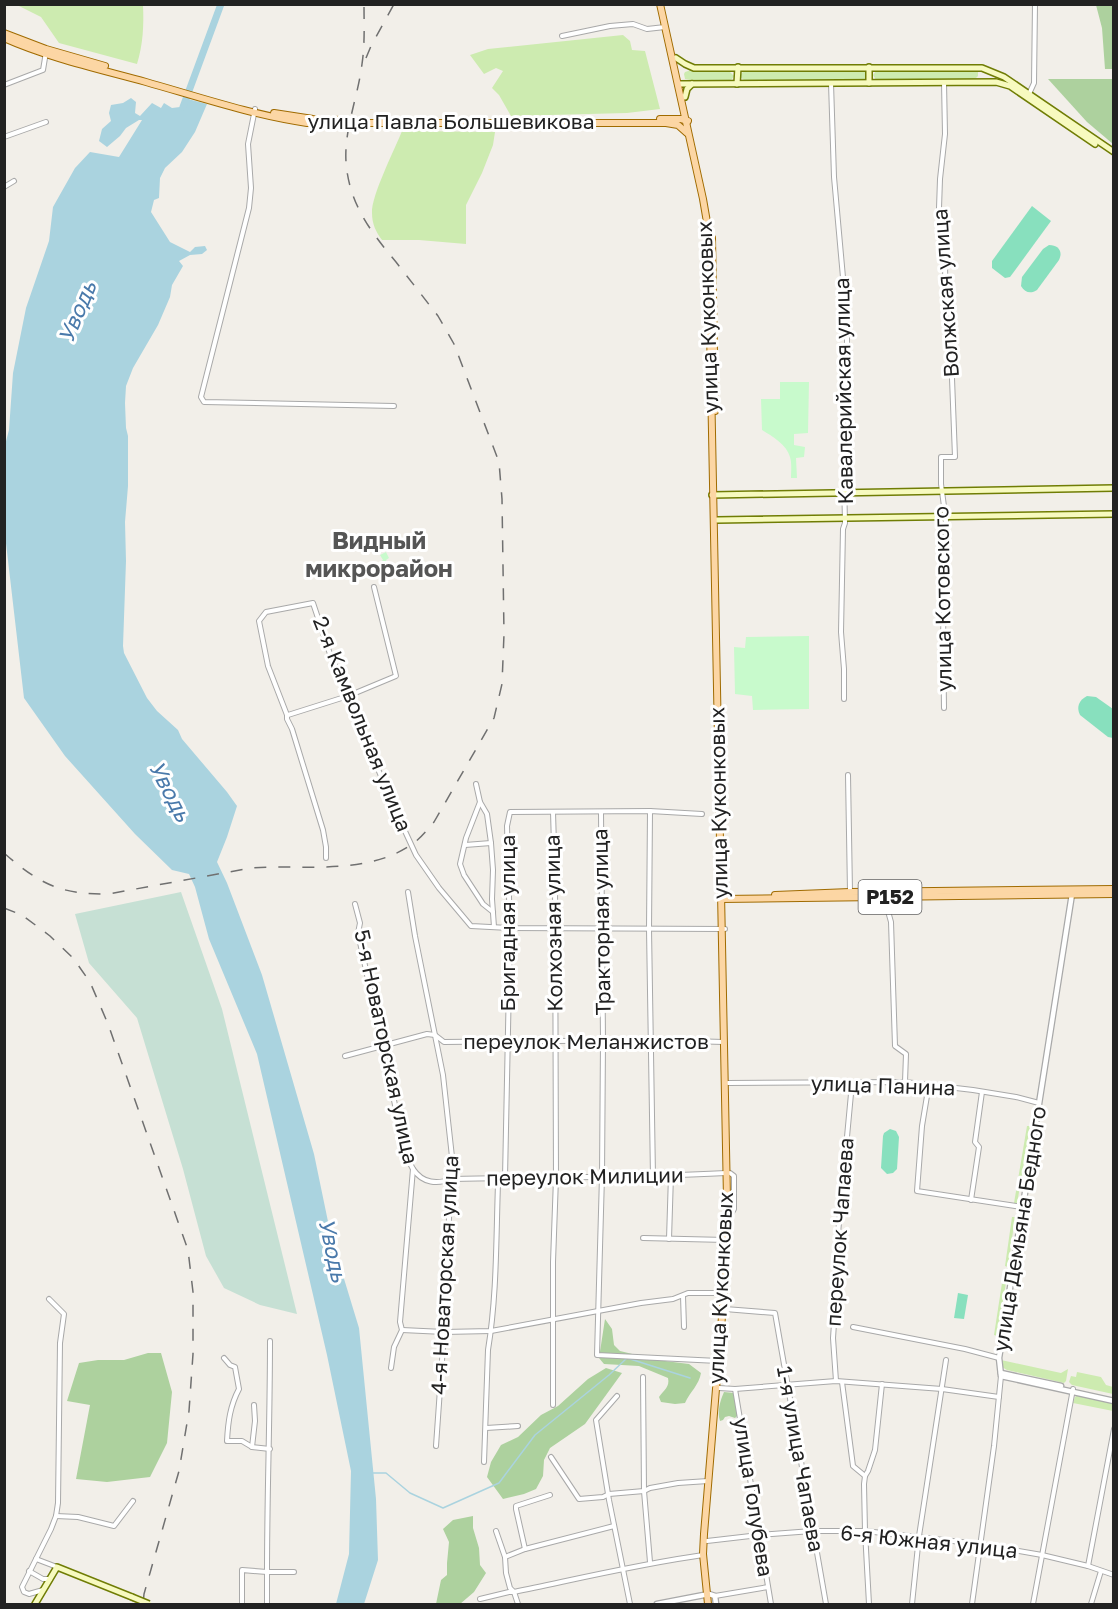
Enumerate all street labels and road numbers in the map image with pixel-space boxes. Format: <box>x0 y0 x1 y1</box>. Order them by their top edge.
street label: улица Павла Большевикова <box>307 108 595 134</box>
street label: Волжская улица <box>926 208 964 378</box>
street label: улица Куконковых <box>691 220 723 414</box>
street label: Кавалерийская улица <box>828 277 858 505</box>
street label: улица Котовского <box>927 506 957 692</box>
street label: 2-я Камвольная улица <box>308 612 418 835</box>
street label: улица Куконковых <box>703 706 733 899</box>
street label: Тракторная улица <box>586 828 616 1016</box>
street label: Колхозная улица <box>538 834 568 1012</box>
street label: Бригадная улица <box>494 835 520 1011</box>
road number: Р152 <box>858 880 922 914</box>
street label: 5-я Новаторская улица <box>349 927 425 1166</box>
street label: переулок Меланжистов <box>463 1028 709 1054</box>
street label: улица Панина <box>810 1069 956 1101</box>
street label: улица Демьяна Бедного <box>987 1104 1051 1353</box>
street label: переулок Чапаева <box>819 1137 859 1327</box>
street label: 4-я Новаторская улица <box>425 1155 463 1395</box>
street label: переулок Милиции <box>486 1161 684 1191</box>
street label: улица Куконковых <box>702 1191 738 1385</box>
street label: 1-я улица Чапаева <box>772 1364 830 1554</box>
street label: улица Голубева <box>729 1415 779 1578</box>
street label: 6-я Южная улица <box>839 1519 1019 1563</box>

